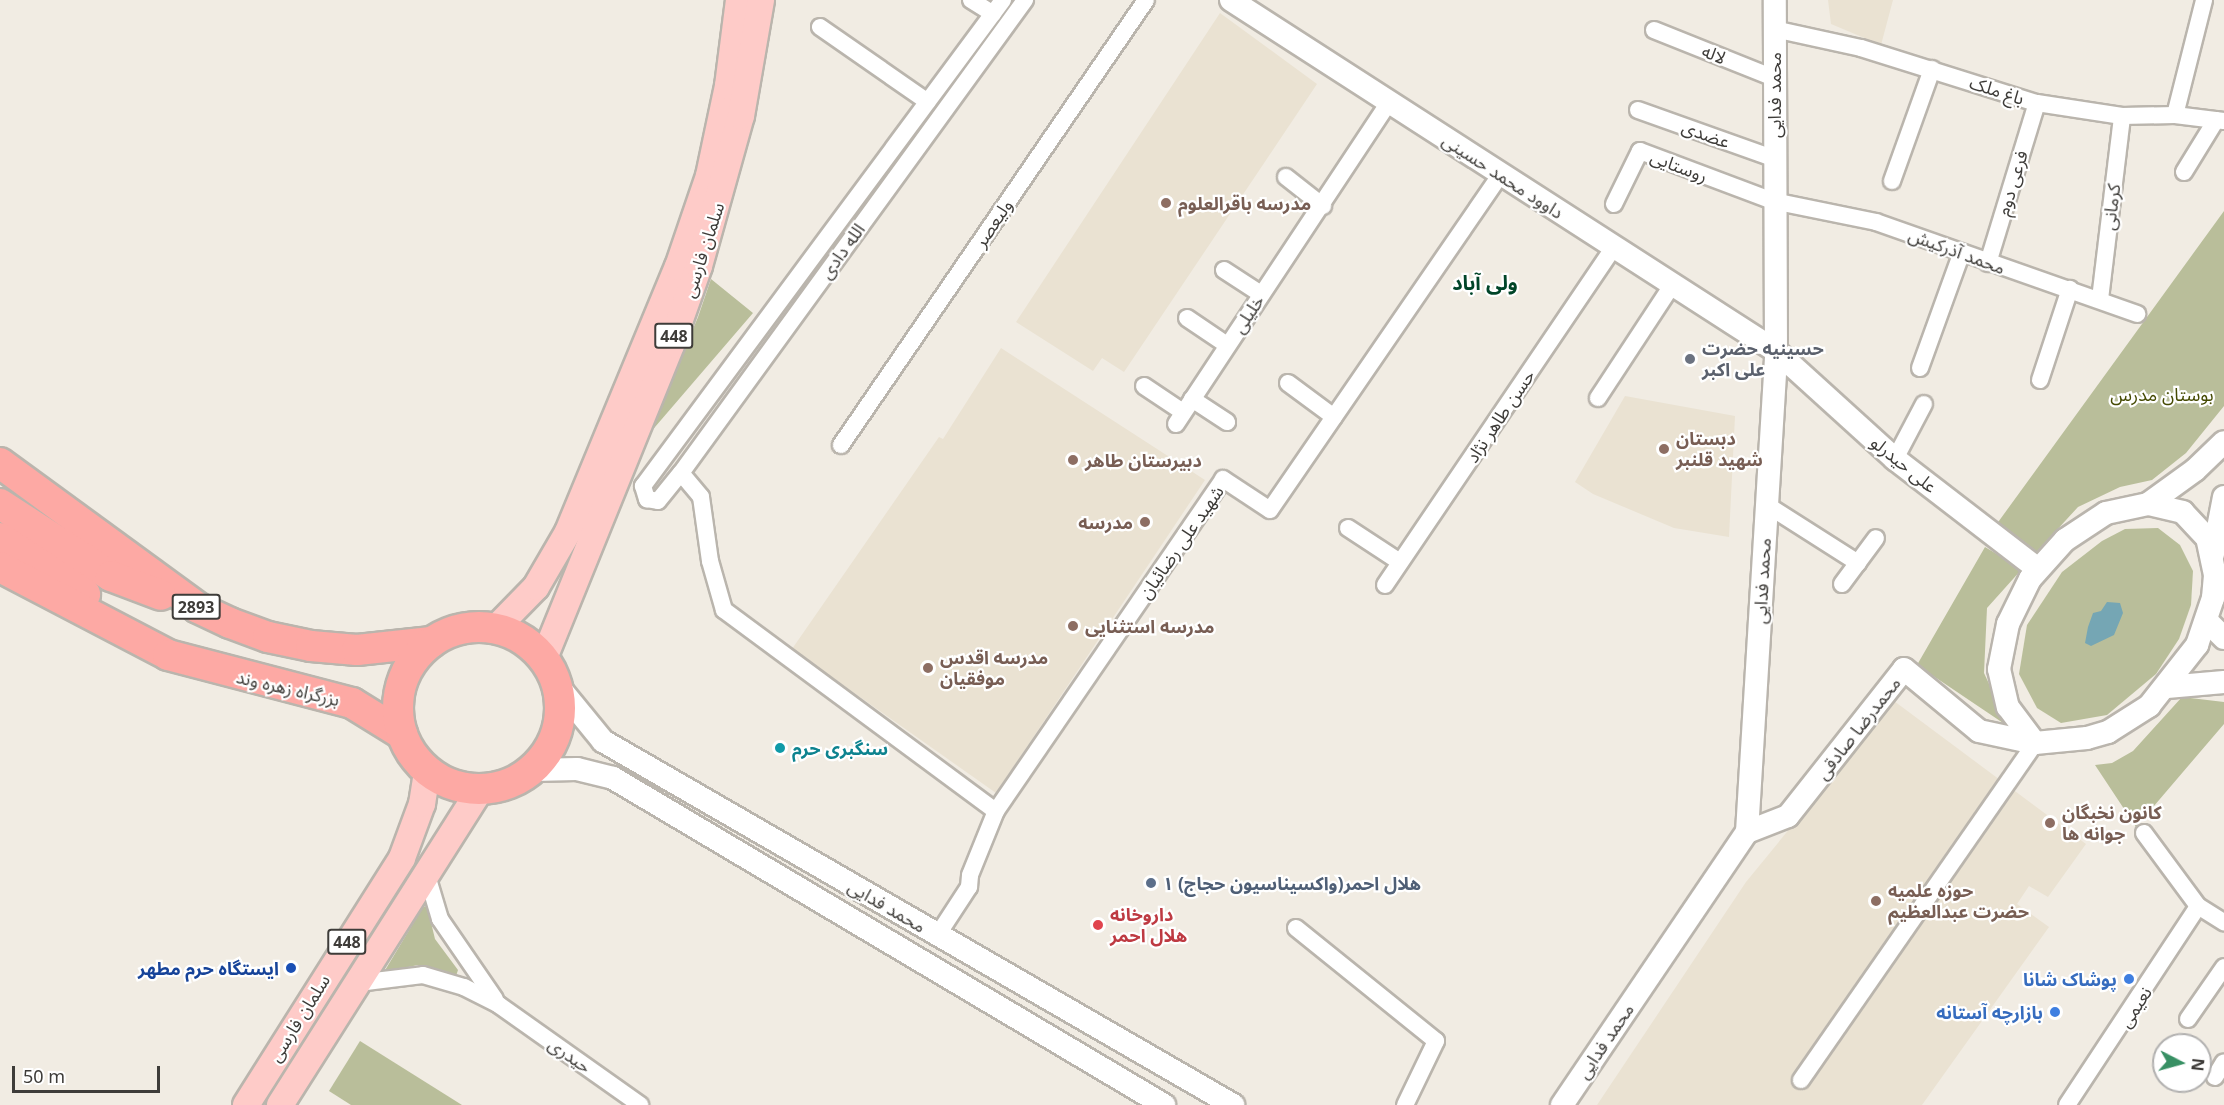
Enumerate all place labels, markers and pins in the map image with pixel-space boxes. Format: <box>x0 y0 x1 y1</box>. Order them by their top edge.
place label: مدرسه باقرالعلوم <box>1178 192 1311 214</box>
marker: مدرسه باقرالعلوم <box>1159 196 1173 210</box>
place label: حسینیه حضرت علی اکبر <box>1702 338 1824 380</box>
marker: حسینیه حضرت علی اکبر <box>1683 352 1697 366</box>
place label: دبستان شهید قلنبر <box>1676 428 1763 470</box>
marker: دبستان شهید قلنبر <box>1657 442 1671 456</box>
place label: دبیرستان طاهر <box>1085 449 1202 471</box>
marker: دبیرستان طاهر <box>1066 453 1080 467</box>
place label: مدرسه <box>1078 511 1133 533</box>
marker: مدرسه <box>1138 515 1152 529</box>
place label: مدرسه استثنایی <box>1085 615 1215 637</box>
marker: مدرسه استثنایی <box>1066 619 1080 633</box>
place label: مدرسه اقدس موفقیان <box>940 647 1048 690</box>
marker: مدرسه اقدس موفقیان <box>921 661 935 675</box>
place label: سنگبری حرم <box>792 737 888 759</box>
marker: سنگبری حرم <box>773 741 787 755</box>
place label: کانون نخبگان جوانه ها <box>2062 802 2162 844</box>
marker: کانون نخبگان جوانه ها <box>2043 816 2057 830</box>
place label: هلال احمر(واکسیناسیون حجاج) ۱ <box>1163 872 1421 894</box>
marker: هلال احمر(واکسیناسیون حجاج) ۱ <box>1144 876 1158 890</box>
place label: حوزه علمیه حضرت عبدالعظیم <box>1888 880 2029 922</box>
marker: حوزه علمیه حضرت عبدالعظیم <box>1869 894 1883 908</box>
place label: داروخانه هلال احمر <box>1110 904 1187 946</box>
marker: داروخانه هلال احمر <box>1091 918 1105 932</box>
place label: ایستگاه حرم مطهر <box>138 957 279 979</box>
marker: ایستگاه حرم مطهر <box>284 961 298 975</box>
place label: پوشاک شانا <box>2023 968 2117 990</box>
marker: پوشاک شانا <box>2122 972 2136 986</box>
place label: بازارچه آستانه <box>1936 1001 2043 1023</box>
marker: بازارچه آستانه <box>2048 1005 2062 1019</box>

